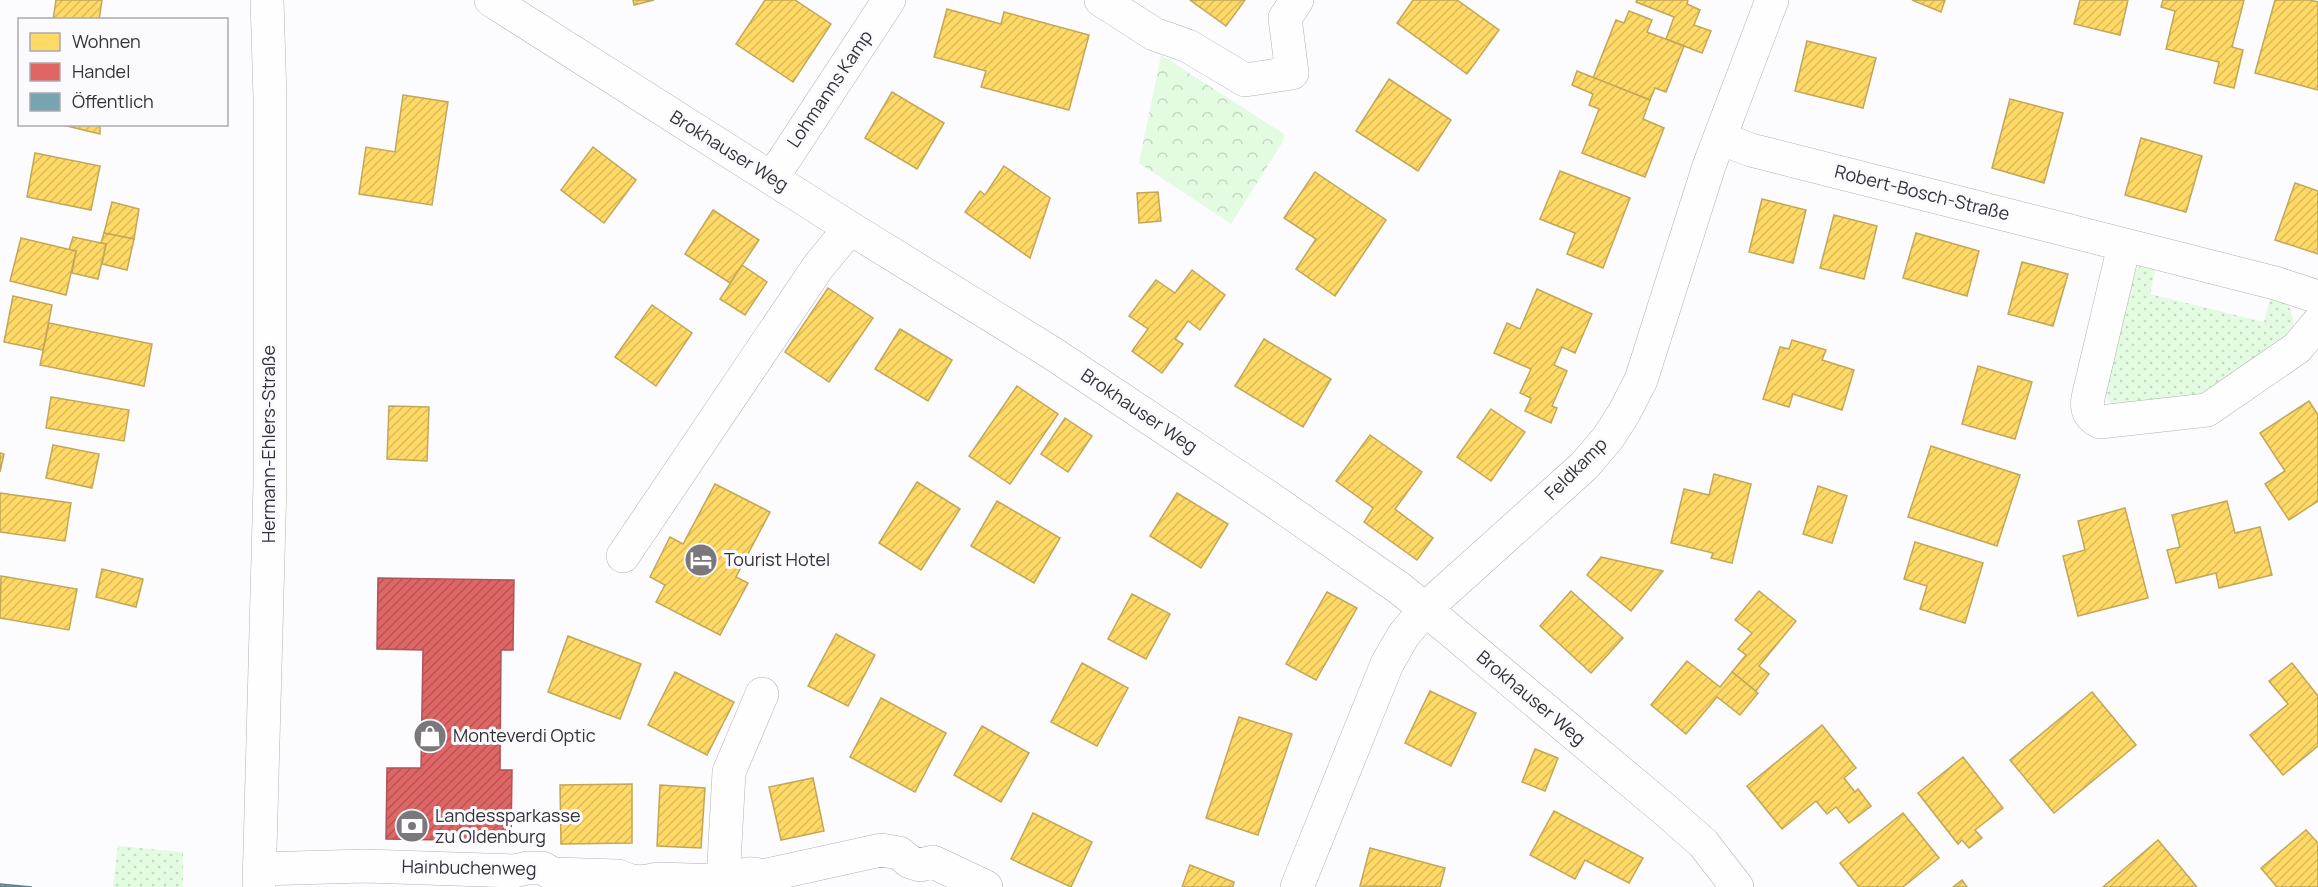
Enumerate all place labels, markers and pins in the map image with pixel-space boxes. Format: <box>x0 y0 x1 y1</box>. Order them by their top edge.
hotel icon: Tourist Hotel <box>683 542 719 578</box>
place label: Tourist Hotel <box>724 547 830 571</box>
shop icon: Monteverdi Optic <box>412 718 448 754</box>
place label: Monteverdi Optic <box>453 723 596 747</box>
place label: Landessparkasse zu Oldenburg <box>435 803 580 848</box>
bank icon: Landessparkasse zu Oldenburg <box>394 808 430 844</box>

